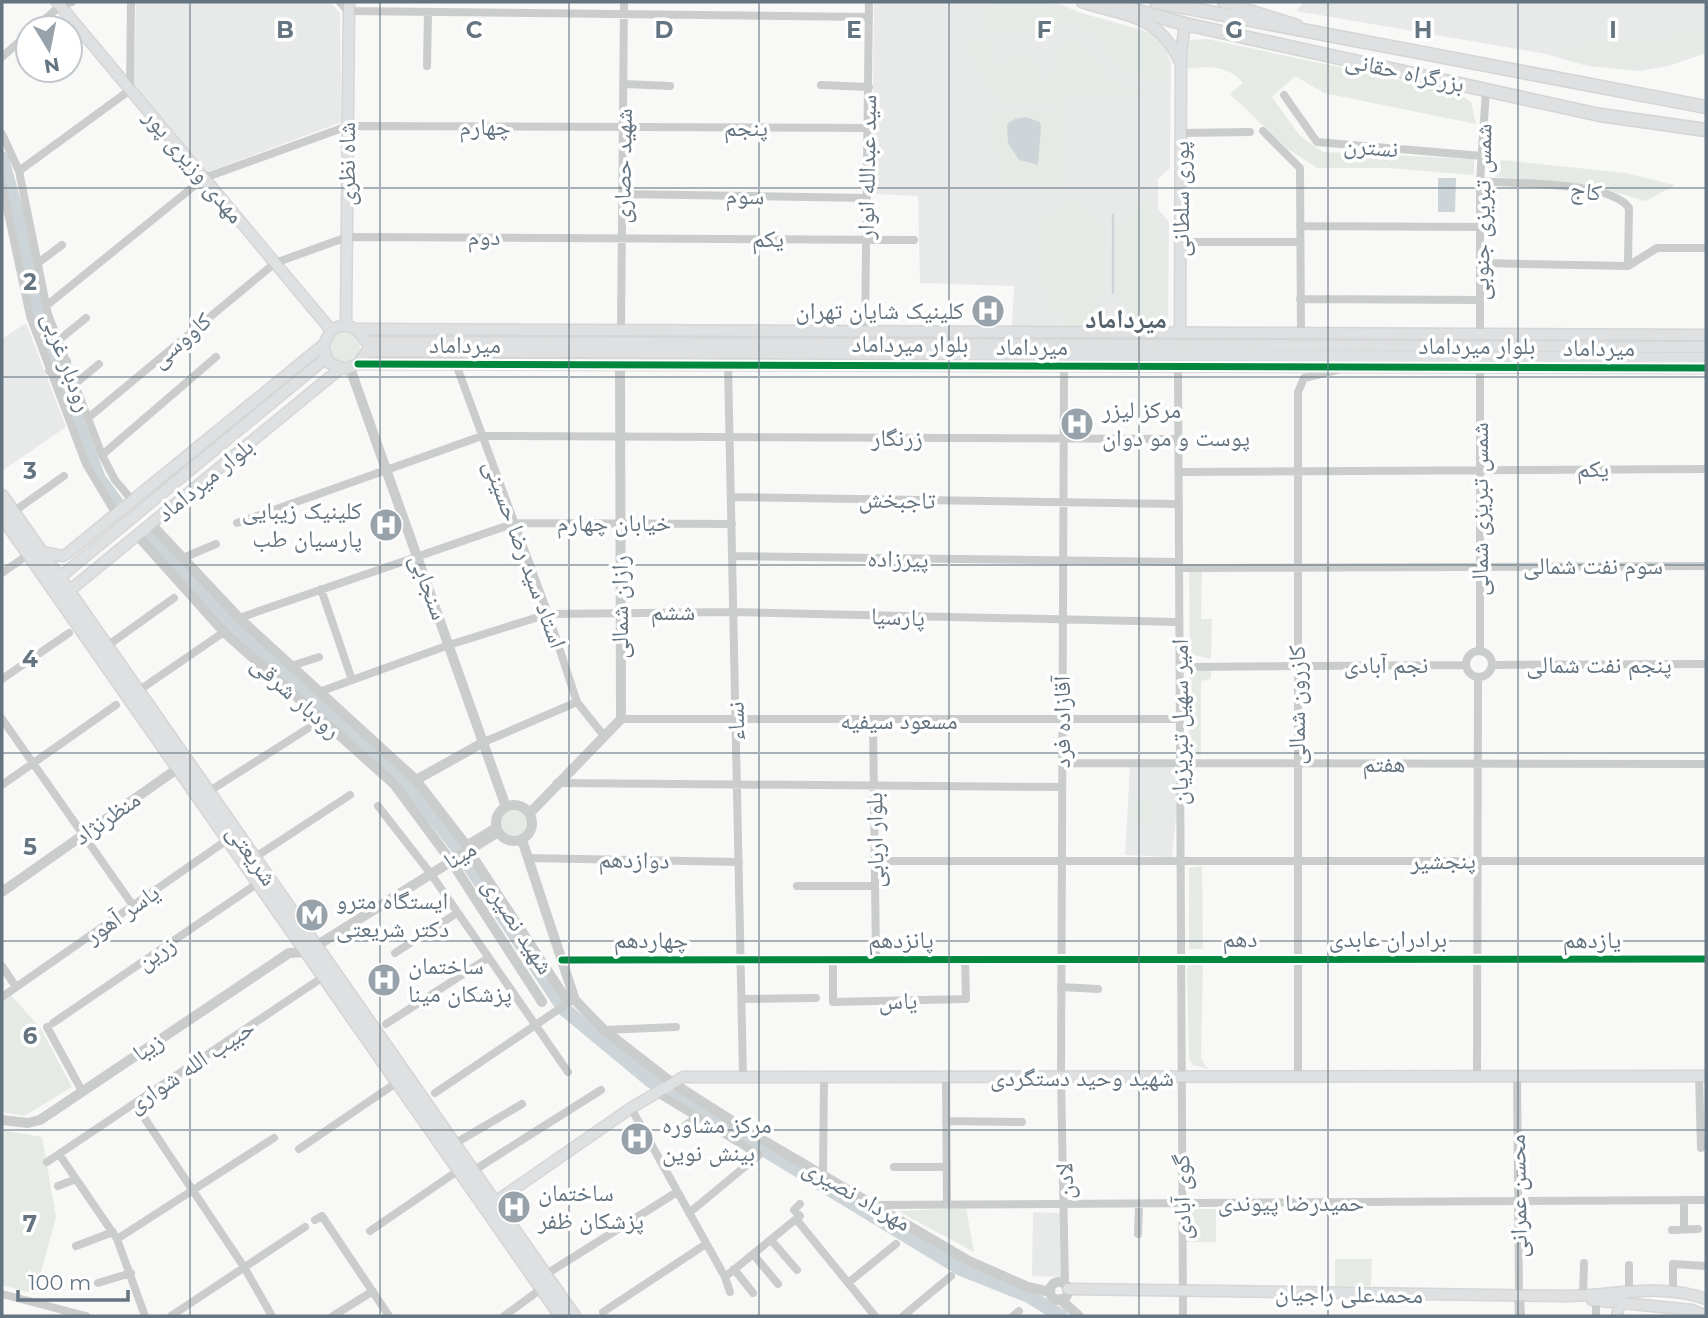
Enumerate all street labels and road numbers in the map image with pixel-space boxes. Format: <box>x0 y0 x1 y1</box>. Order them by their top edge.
street label: بزرگراه حقانی <box>1343 45 1467 98</box>
street label: سید عبدالله انوار <box>851 94 882 241</box>
street label: مهدی وزیری پور <box>137 102 251 229</box>
street label: شهید حصاری <box>607 108 638 224</box>
street label: چهارم <box>459 112 511 143</box>
street label: پنجم <box>724 113 768 144</box>
street label: شاه نظری <box>332 122 361 206</box>
street label: شمس تبریزی جنوبی <box>1465 123 1498 301</box>
street label: نسترن <box>1342 130 1400 163</box>
street label: پوری سلطانی <box>1166 141 1195 257</box>
street label: کاج <box>1568 174 1604 208</box>
street label: سوم <box>725 181 765 212</box>
street label: دوم <box>468 222 500 253</box>
street label: یکم <box>752 224 784 255</box>
street label: کاووسی <box>144 306 217 373</box>
street label: رودبار غربی <box>36 308 99 415</box>
street label: بلوار میرداماد <box>852 329 968 358</box>
street label: میرداماد <box>429 330 501 359</box>
street label: بلوار میرداماد <box>1419 331 1535 360</box>
street label: میرداماد <box>996 332 1068 361</box>
street label: میرداماد <box>1563 333 1635 362</box>
street label: شمس تبریزی شمالی <box>1465 422 1494 596</box>
street label: زرنگار <box>870 423 923 452</box>
street label: بلوار میرداماد <box>150 432 259 528</box>
street label: یکم <box>1577 454 1609 485</box>
street label: استاد سید رضا حسینی <box>478 456 573 652</box>
street label: تاجبخش <box>858 484 936 515</box>
street label: خیابان چهارم <box>557 508 671 539</box>
street label: پیرزاده <box>867 543 929 574</box>
street label: سنجابی <box>404 550 455 624</box>
street label: سوم نفت شمالی <box>1523 551 1663 582</box>
street label: رازان شمالی <box>605 555 634 659</box>
street label: ششم <box>651 597 695 628</box>
street label: پارسیا <box>870 601 926 632</box>
street label: امیر سهیل تبریزیان <box>1165 639 1194 805</box>
street label: کازرون شمالی <box>1282 645 1311 765</box>
street label: رودبار شرقی <box>245 649 347 744</box>
street label: نجم آبادی <box>1344 650 1428 681</box>
street label: پنجم نفت شمالی <box>1526 650 1672 681</box>
street label: آقازاده فرد <box>1047 675 1076 768</box>
street label: نساء <box>721 701 750 741</box>
street label: مسعود سیفیه <box>840 706 958 735</box>
street label: هفتم <box>1363 749 1405 780</box>
street label: منظرنژاد <box>68 784 146 851</box>
street label: بلوار اربابی <box>859 792 890 888</box>
street label: شریعتی <box>221 818 284 891</box>
street label: مینا <box>438 834 481 875</box>
street label: دوازدهم <box>598 844 670 877</box>
street label: پنجشیر <box>1409 845 1476 876</box>
street label: شهید نصیری <box>476 872 560 980</box>
street label: یاسر آهور <box>78 877 165 950</box>
street label: دهم <box>1223 924 1257 955</box>
street label: برادران عابدی <box>1329 924 1447 953</box>
street label: چهاردهم <box>614 925 688 956</box>
street label: پانزدهم <box>868 925 934 956</box>
street label: یازدهم <box>1563 925 1621 956</box>
street label: زرین <box>131 929 181 976</box>
street label: یاس <box>878 986 918 1015</box>
street label: حبیب الله شواری <box>121 1012 260 1119</box>
street label: زیبا <box>127 1026 169 1067</box>
street label: شهید وحید دستگردی <box>990 1063 1174 1092</box>
street label: محسن عمرانی <box>1502 1134 1533 1258</box>
street label: مهرداد نصیری <box>798 1152 917 1237</box>
street label: گوی آبادی <box>1166 1154 1197 1240</box>
street label: لادن <box>1049 1162 1080 1200</box>
street label: حمیدرضا پیوندی <box>1218 1188 1364 1217</box>
street label: محمدعلی راجیان <box>1275 1278 1423 1309</box>

